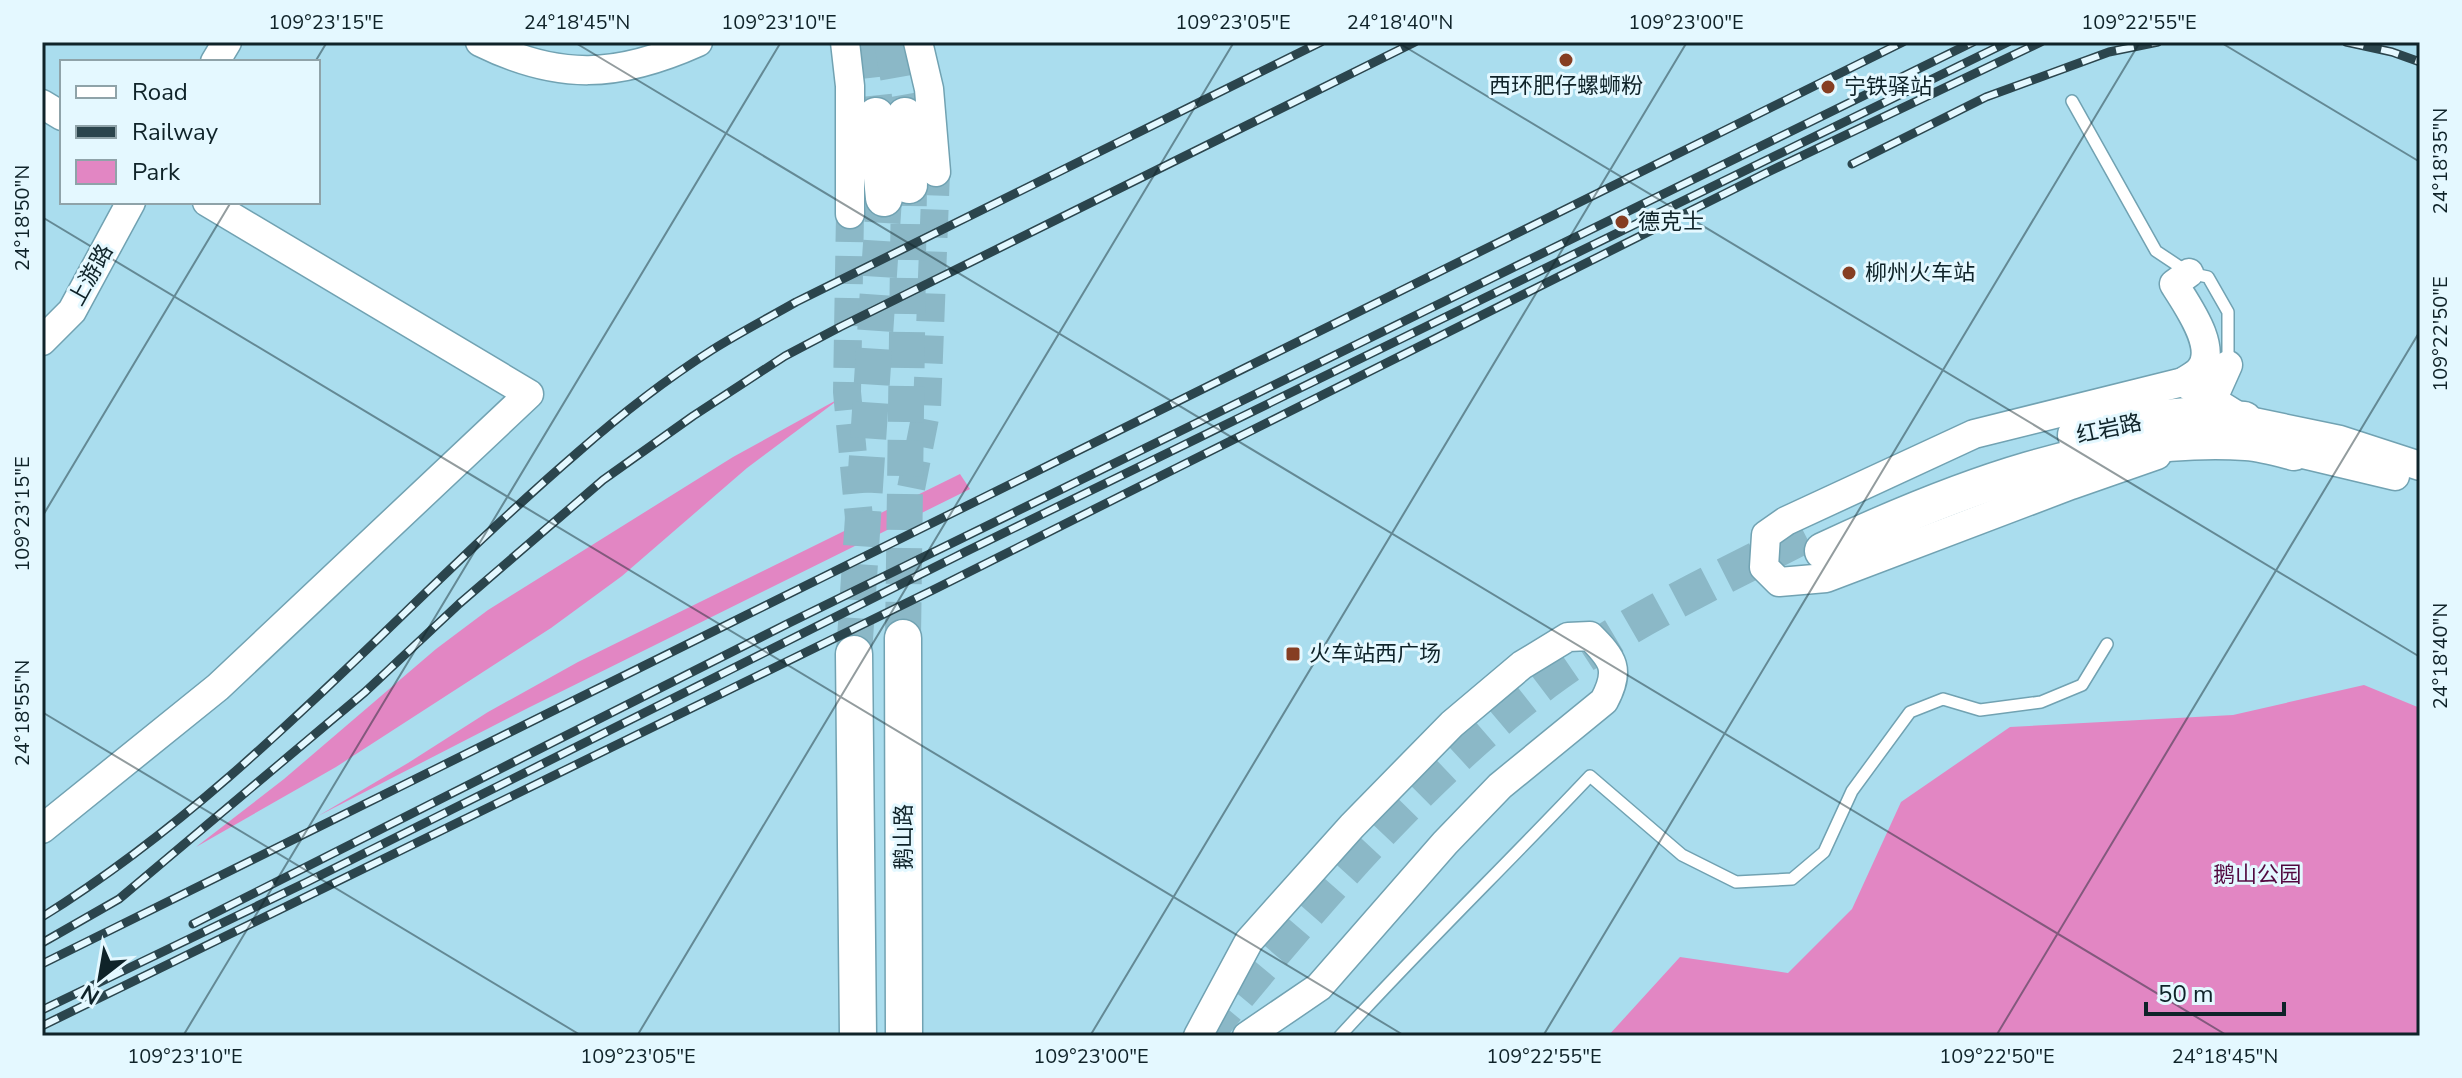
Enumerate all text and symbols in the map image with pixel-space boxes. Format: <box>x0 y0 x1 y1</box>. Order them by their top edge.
text: 109°23'15"E <box>268 9 384 36</box>
text: 24°18'45"N <box>524 9 630 36</box>
text: 109°23'10"E <box>721 9 837 36</box>
text: 109°23'05"E <box>1175 9 1291 36</box>
text: 24°18'40"N <box>1347 9 1453 36</box>
text: 109°23'00"E <box>1628 9 1744 36</box>
text: 109°22'55"E <box>2081 9 2197 36</box>
marker: 西环肥仔螺蛳粉 <box>1557 51 1575 69</box>
legend <box>60 60 320 204</box>
place label: 西环肥仔螺蛳粉 <box>1489 71 1643 101</box>
place label: 宁铁驿站 <box>1844 72 1932 102</box>
text: Road <box>132 76 188 108</box>
marker: 宁铁驿站 <box>1819 78 1837 96</box>
text: 24°18'35"N <box>2427 108 2454 214</box>
text: Railway <box>132 116 219 148</box>
text: Park <box>132 156 181 188</box>
text: 24°18'50"N <box>9 165 36 271</box>
place label: 德克士 <box>1638 207 1704 237</box>
marker: 德克士 <box>1613 213 1631 231</box>
street label: 上游路 <box>62 239 120 311</box>
place label: 柳州火车站 <box>1865 258 1975 288</box>
marker: 柳州火车站 <box>1840 264 1858 282</box>
text: 109°22'50"E <box>2427 276 2454 392</box>
street label: 红岩路 <box>2074 407 2144 451</box>
text: 109°23'15"E <box>9 456 36 572</box>
text: 24°18'40"N <box>2427 603 2454 709</box>
place label: 火车站西广场 <box>1309 639 1441 669</box>
marker: 火车站西广场 <box>1284 645 1302 663</box>
text: 24°18'55"N <box>9 660 36 766</box>
street label: 鹅山路 <box>889 804 919 870</box>
park label: 鹅山公园 <box>2213 860 2301 890</box>
north arrow <box>60 938 140 1018</box>
scale bar <box>2146 966 2284 1016</box>
text: N <box>75 977 105 1011</box>
text: 50 m <box>2158 978 2214 1010</box>
text: 109°23'10"E <box>127 1043 243 1070</box>
text: 109°23'05"E <box>580 1043 696 1070</box>
text: 109°23'00"E <box>1033 1043 1149 1070</box>
text: 109°22'55"E <box>1486 1043 1602 1070</box>
text: 109°22'50"E <box>1939 1043 2055 1070</box>
text: 24°18'45"N <box>2172 1043 2278 1070</box>

